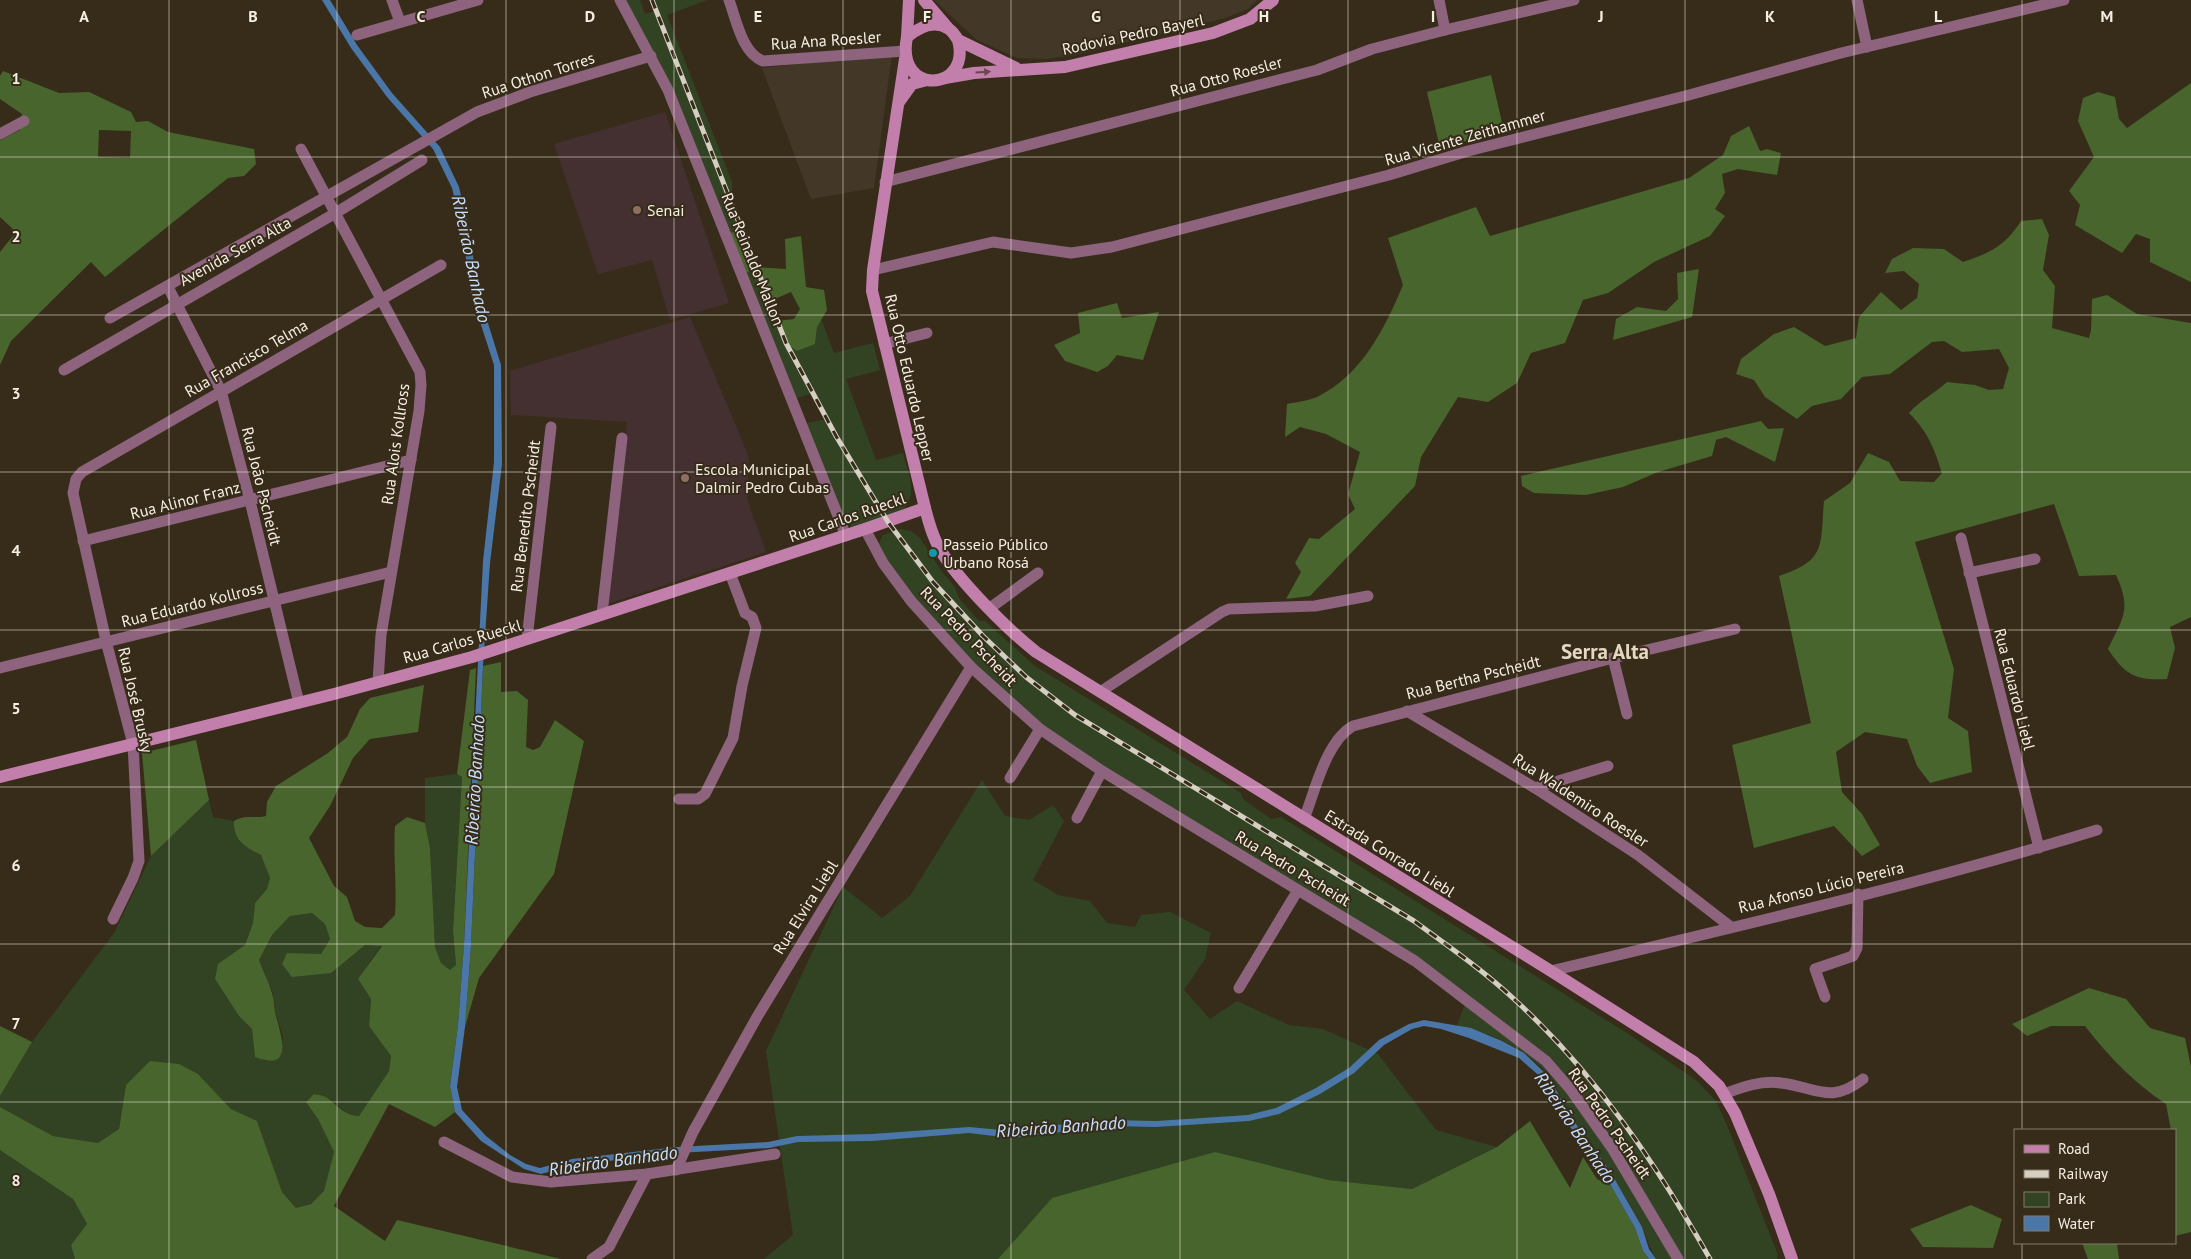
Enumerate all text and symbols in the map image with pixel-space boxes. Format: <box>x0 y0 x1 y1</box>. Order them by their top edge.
text: A <box>79 6 89 26</box>
text: B <box>248 6 258 26</box>
text: C <box>417 6 426 26</box>
text: D <box>585 6 595 26</box>
text: E <box>754 6 762 26</box>
text: F <box>923 6 931 26</box>
text: G <box>1091 6 1101 26</box>
text: H <box>1259 6 1269 26</box>
text: I <box>1431 6 1435 26</box>
text: J <box>1597 6 1604 26</box>
text: K <box>1765 6 1775 26</box>
text: L <box>1934 6 1943 26</box>
text: M <box>2101 6 2113 26</box>
street label: Rodovia Pedro Bayerl <box>1060 9 1206 59</box>
street label: Rua Ana Roesler <box>770 26 882 54</box>
street label: Rua Othon Torres <box>479 47 597 103</box>
street label: Rua Otto Roesler <box>1168 51 1285 101</box>
text: 1 <box>11 68 21 88</box>
one-way arrow <box>975 68 991 76</box>
street label: Rua Vicente Zeithammer <box>1382 104 1548 170</box>
street label: Rua Reinaldo Mallon <box>717 190 789 328</box>
water label: Ribeirão Banhado <box>447 193 496 325</box>
place label: Senai <box>647 200 685 220</box>
marker: Senai <box>631 204 643 216</box>
street label: Avenida Serra Alta <box>176 212 294 290</box>
text: 2 <box>11 226 21 246</box>
street label: Rua Otto Eduardo Lepper <box>881 292 939 464</box>
street label: Rua Francisco Telma <box>181 315 311 401</box>
street label: Rua Alois Kollross <box>377 382 413 506</box>
text: 3 <box>11 383 21 403</box>
street label: Rua João Pscheidt <box>238 425 287 548</box>
street label: Rua Benedito Pscheidt <box>506 438 544 593</box>
place label: Escola Municipal Dalmir Pedro Cubas <box>695 459 830 497</box>
marker: Escola Municipal Dalmir Pedro Cubas <box>679 472 691 484</box>
street label: Rua Alinor Franz <box>128 477 242 523</box>
street label: Rua Carlos Rueckl <box>786 488 908 546</box>
place label: Passeio Público Urbano Rosá <box>943 534 1048 572</box>
text: 4 <box>11 540 21 560</box>
marker: Passeio Público Urbano Rosá <box>927 547 939 559</box>
street label: Rua Eduardo Kollross <box>119 577 265 631</box>
street label: Rua Pedro Pscheidt <box>916 582 1022 691</box>
street label: Rua Carlos Rueckl <box>401 614 524 667</box>
street label: Rua Eduardo Liebl <box>1990 626 2040 752</box>
district label: Serra Alta <box>1561 638 1649 665</box>
street label: Rua José Brusky <box>114 645 158 755</box>
street label: Rua Bertha Pscheidt <box>1404 651 1543 703</box>
text: 5 <box>11 698 21 718</box>
water label: Ribeirão Banhado <box>460 714 489 845</box>
street label: Rua Waldemiro Roesler <box>1509 749 1653 852</box>
street label: Estrada Conrado Liebl <box>1321 805 1459 901</box>
street label: Rua Pedro Pscheidt <box>1232 826 1355 911</box>
text: 6 <box>11 855 21 875</box>
street label: Rua Elvira Liebl <box>768 856 842 958</box>
street label: Rua Afonso Lúcio Pereira <box>1736 857 1906 917</box>
text: 7 <box>11 1013 21 1033</box>
street label: Rua Pedro Pscheidt <box>1564 1064 1656 1183</box>
water label: Ribeirão Banhado <box>1530 1067 1621 1188</box>
water label: Ribeirão Banhado <box>995 1110 1127 1143</box>
legend <box>2014 1129 2176 1244</box>
text: Road <box>2058 1139 2090 1158</box>
water label: Ribeirão Banhado <box>547 1140 679 1181</box>
text: Railway <box>2058 1164 2108 1183</box>
text: 8 <box>11 1170 21 1190</box>
text: Park <box>2058 1189 2086 1208</box>
text: Water <box>2058 1214 2095 1233</box>

